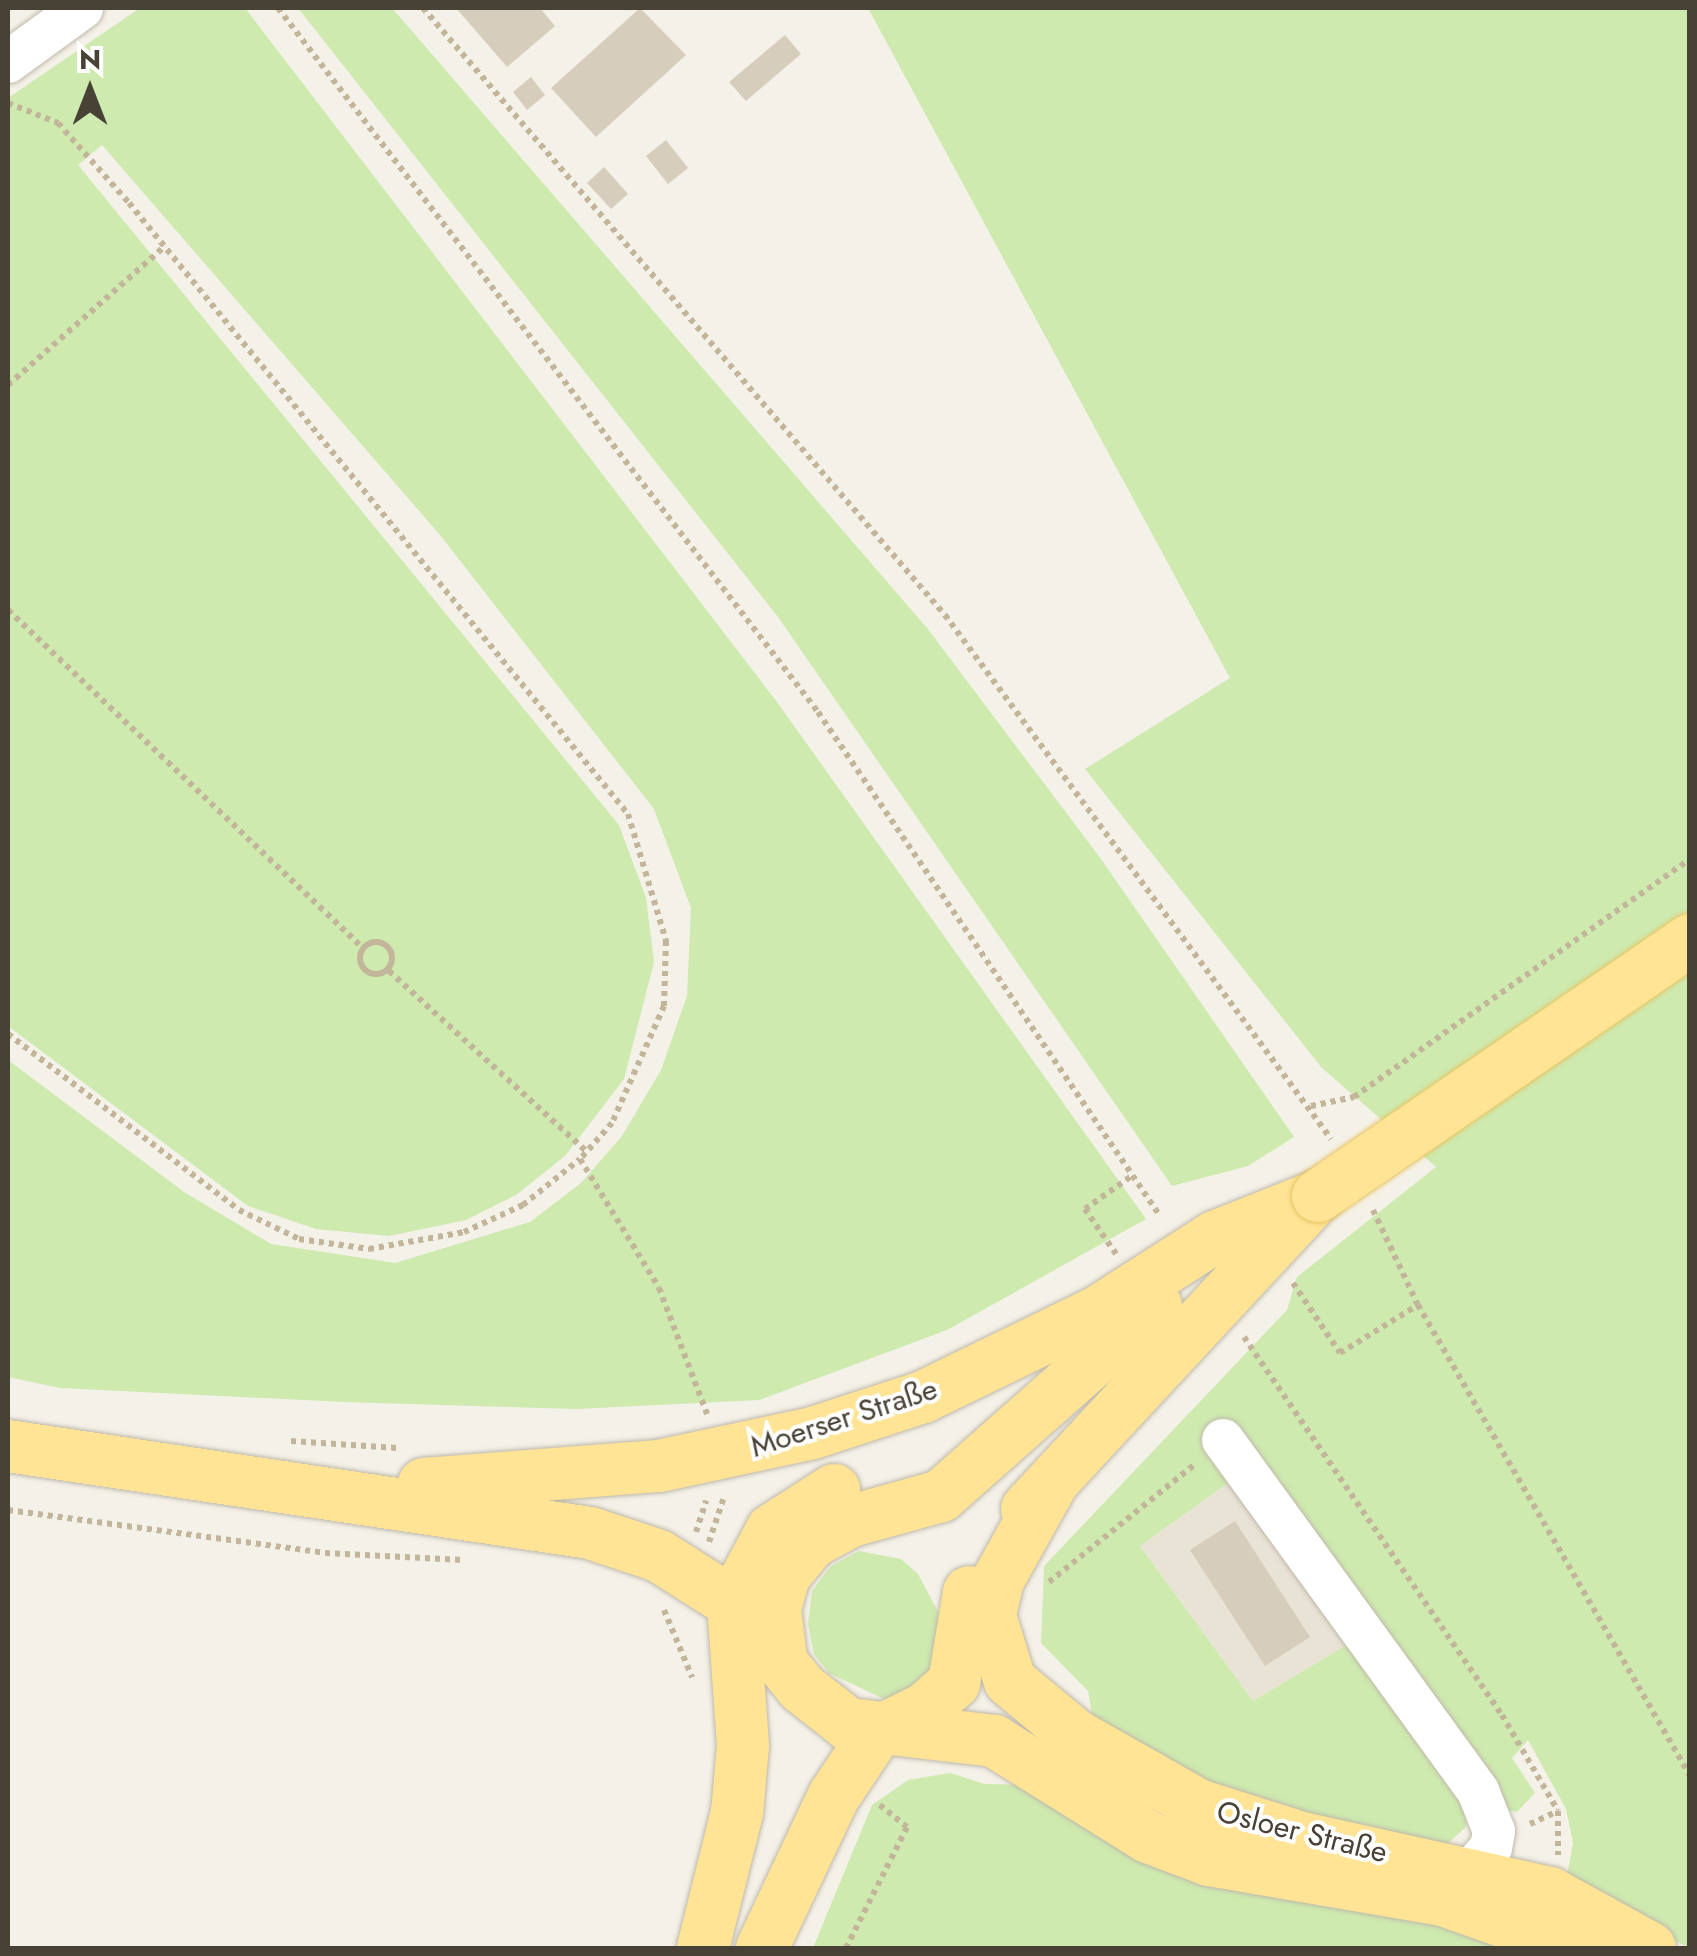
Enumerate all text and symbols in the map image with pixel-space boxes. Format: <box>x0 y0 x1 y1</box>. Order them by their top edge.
text: N <box>79 39 101 80</box>
north arrow <box>40 40 140 140</box>
street label: Moerser Straße <box>746 1371 942 1465</box>
street label: Osloer Straße <box>1213 1793 1391 1871</box>

